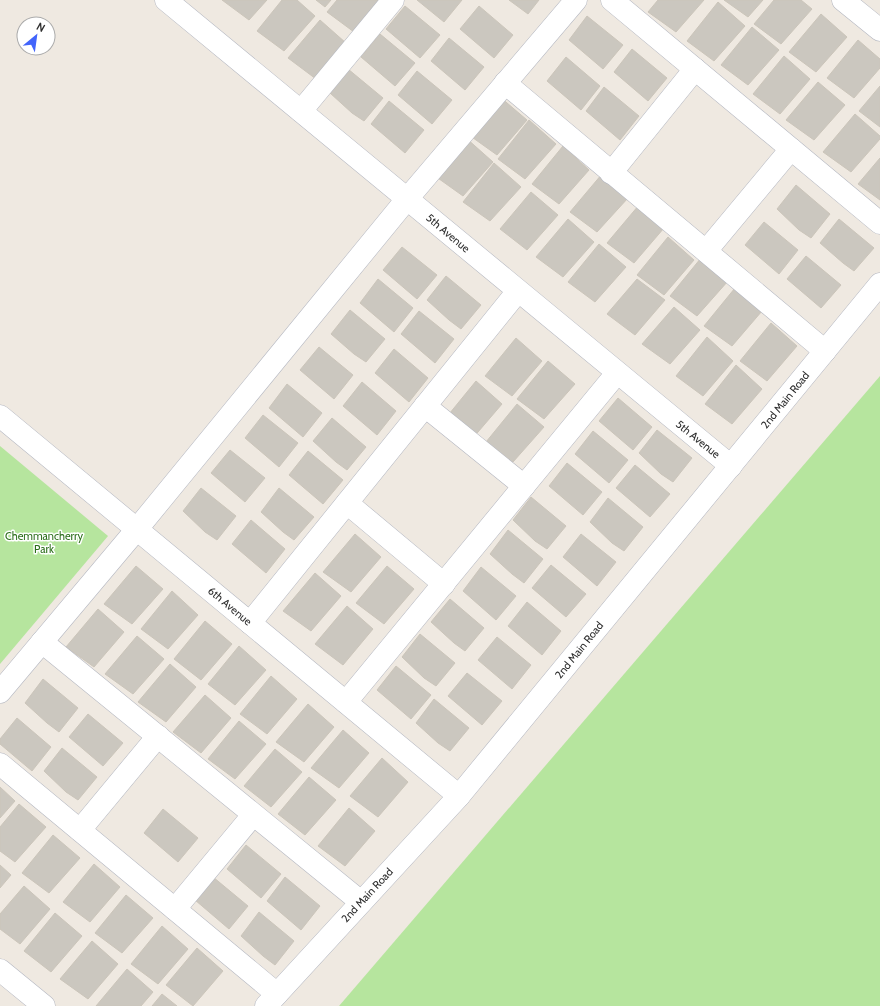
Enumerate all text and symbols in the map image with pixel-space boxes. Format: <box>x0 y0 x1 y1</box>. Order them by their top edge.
north arrow <box>16 16 56 56</box>
text: N <box>34 19 48 35</box>
street label: 5th Avenue <box>423 211 473 256</box>
street label: 2nd Main Road <box>758 369 812 431</box>
street label: 5th Avenue <box>673 417 723 461</box>
park label: Chemmancherry Park <box>5 529 84 556</box>
street label: 6th Avenue <box>205 584 255 629</box>
street label: 2nd Main Road <box>552 619 606 681</box>
street label: 2nd Main Road <box>338 865 396 925</box>

